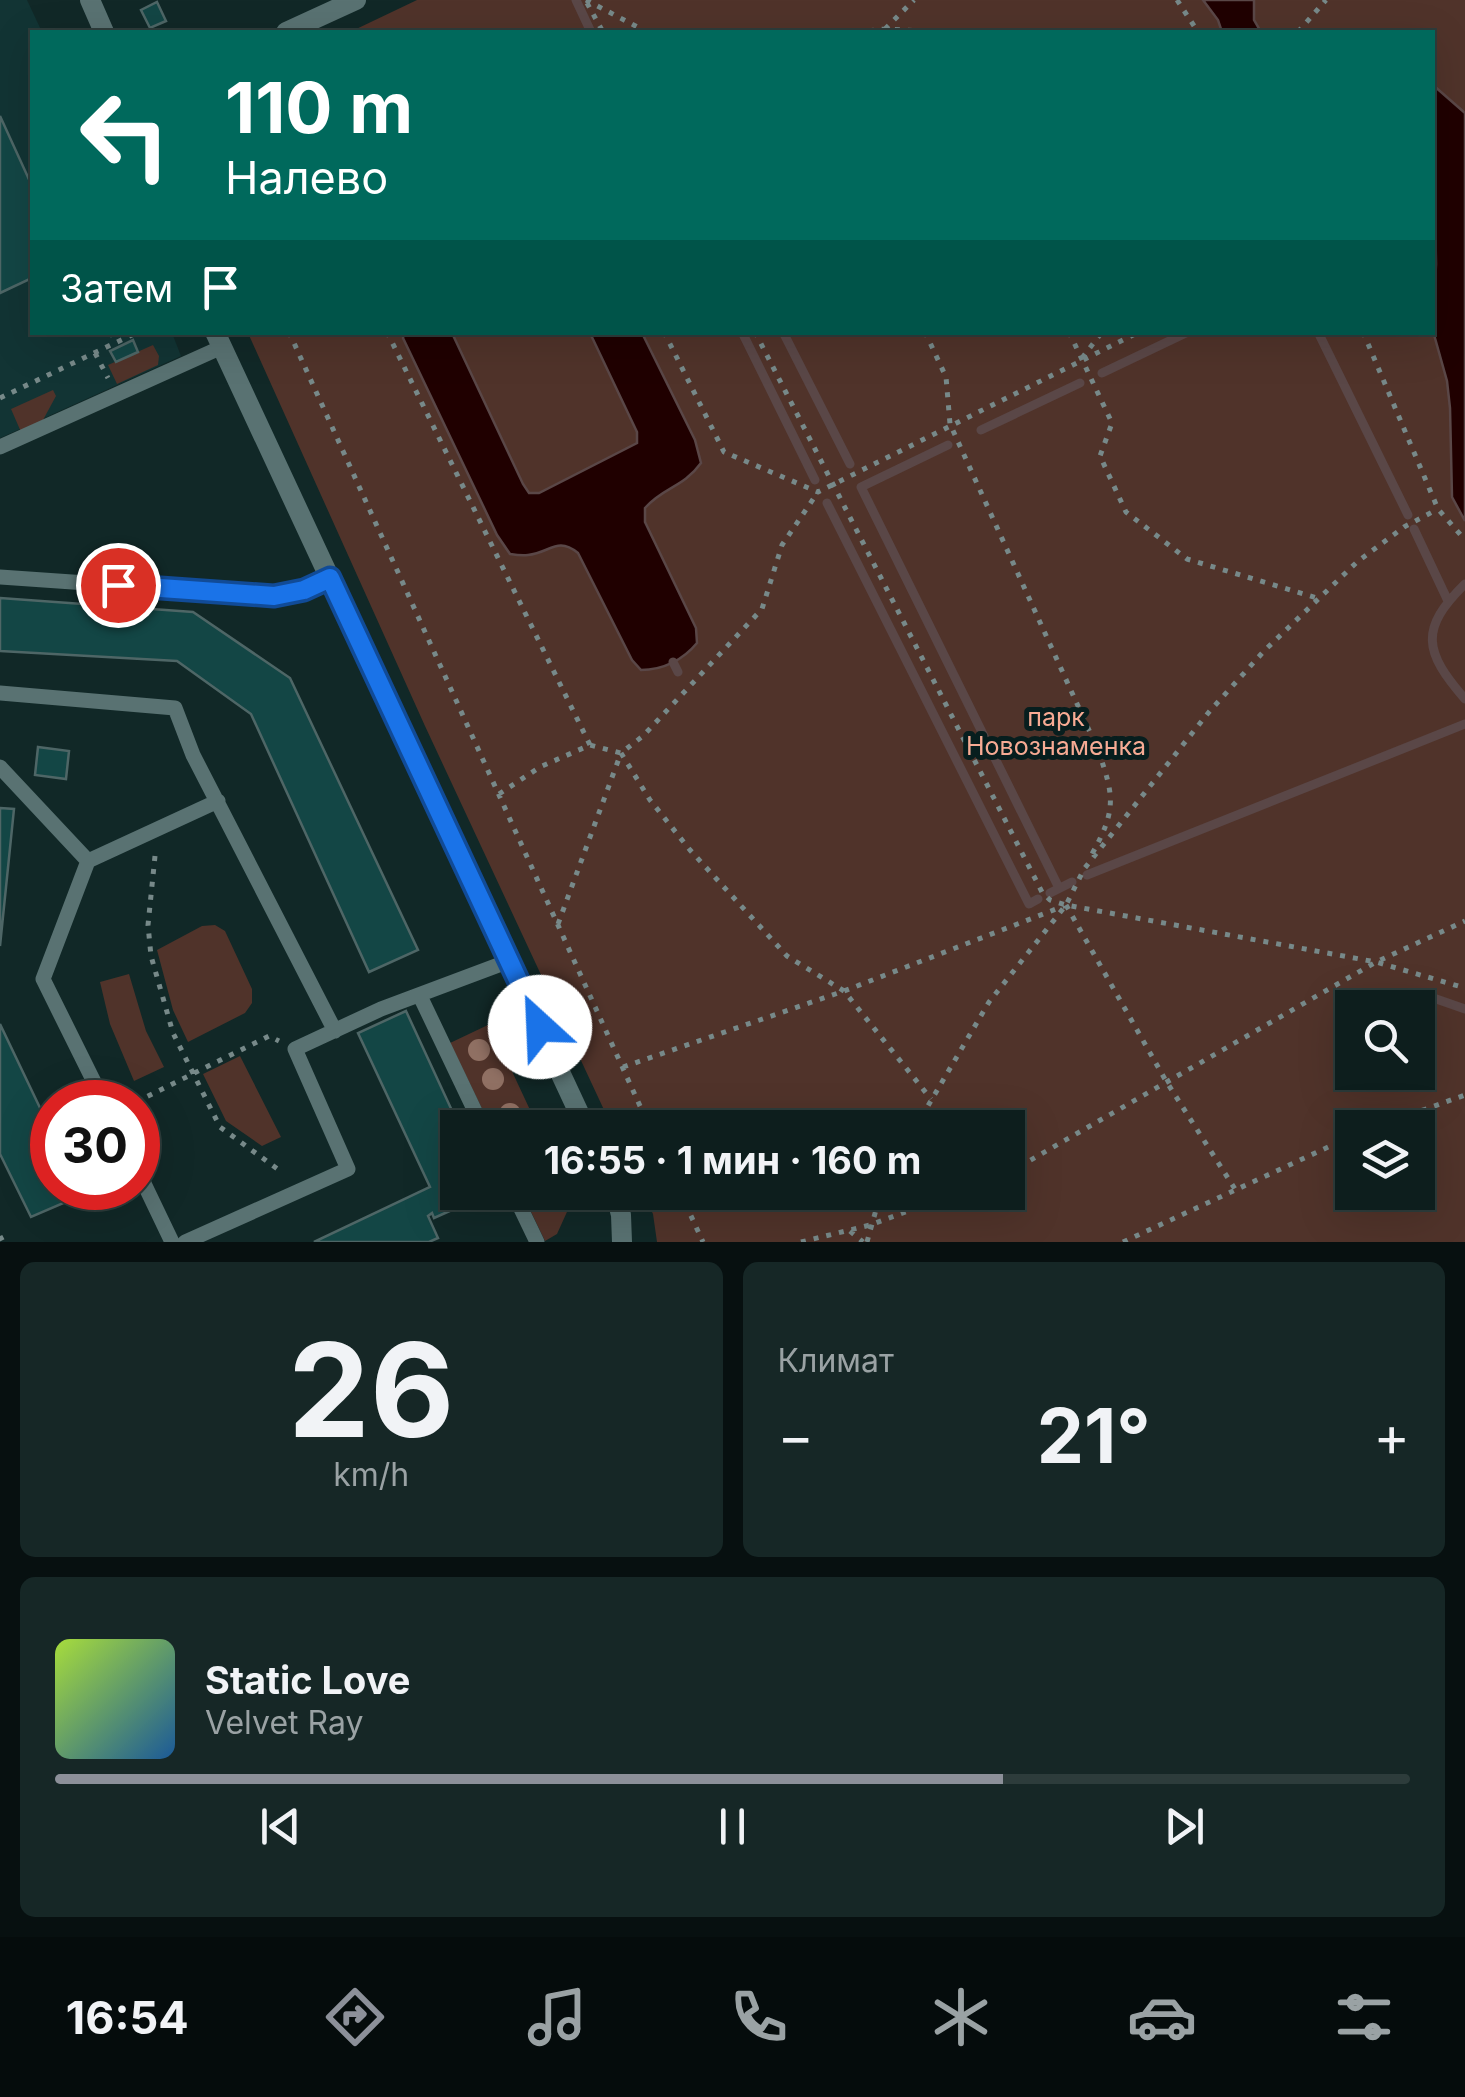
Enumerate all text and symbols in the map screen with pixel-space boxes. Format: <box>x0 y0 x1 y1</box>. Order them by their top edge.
text: 110 m <box>225 65 413 150</box>
icon: left <box>60 70 190 200</box>
text: Налево <box>225 150 388 205</box>
icon: arrive <box>193 260 248 315</box>
text: Затем <box>60 265 173 311</box>
pin <box>76 543 161 628</box>
icon: arrive <box>91 558 146 613</box>
park label: парк Новознаменка <box>966 702 1146 761</box>
position arrow <box>488 975 592 1079</box>
map controls <box>1335 990 1435 1210</box>
button: search <box>1335 990 1435 1090</box>
speed limit sign: 30 <box>30 1080 160 1210</box>
button: layers <box>1335 1110 1435 1210</box>
text: 16:55 · 1 мин · 160 m <box>544 1137 921 1183</box>
text: 26 <box>288 1311 454 1468</box>
text: Климат <box>778 1341 894 1380</box>
text: 21° <box>1037 1390 1151 1481</box>
text: − <box>778 1403 814 1469</box>
text: + <box>1374 1403 1410 1469</box>
text: km/h <box>333 1455 409 1494</box>
text: Static Love <box>205 1657 410 1703</box>
text: Velvet Ray <box>205 1703 363 1742</box>
icon: previous <box>253 1799 308 1854</box>
icon: pause <box>705 1799 760 1854</box>
icon: next <box>1157 1799 1212 1854</box>
icon: directions <box>320 1982 390 2052</box>
icon: music <box>522 1982 592 2052</box>
icon: phone <box>724 1982 794 2052</box>
icon: climate <box>926 1982 996 2052</box>
icon: car <box>1127 1982 1197 2052</box>
icon: filters <box>1329 1982 1399 2052</box>
text: 16:54 <box>66 1990 189 2045</box>

